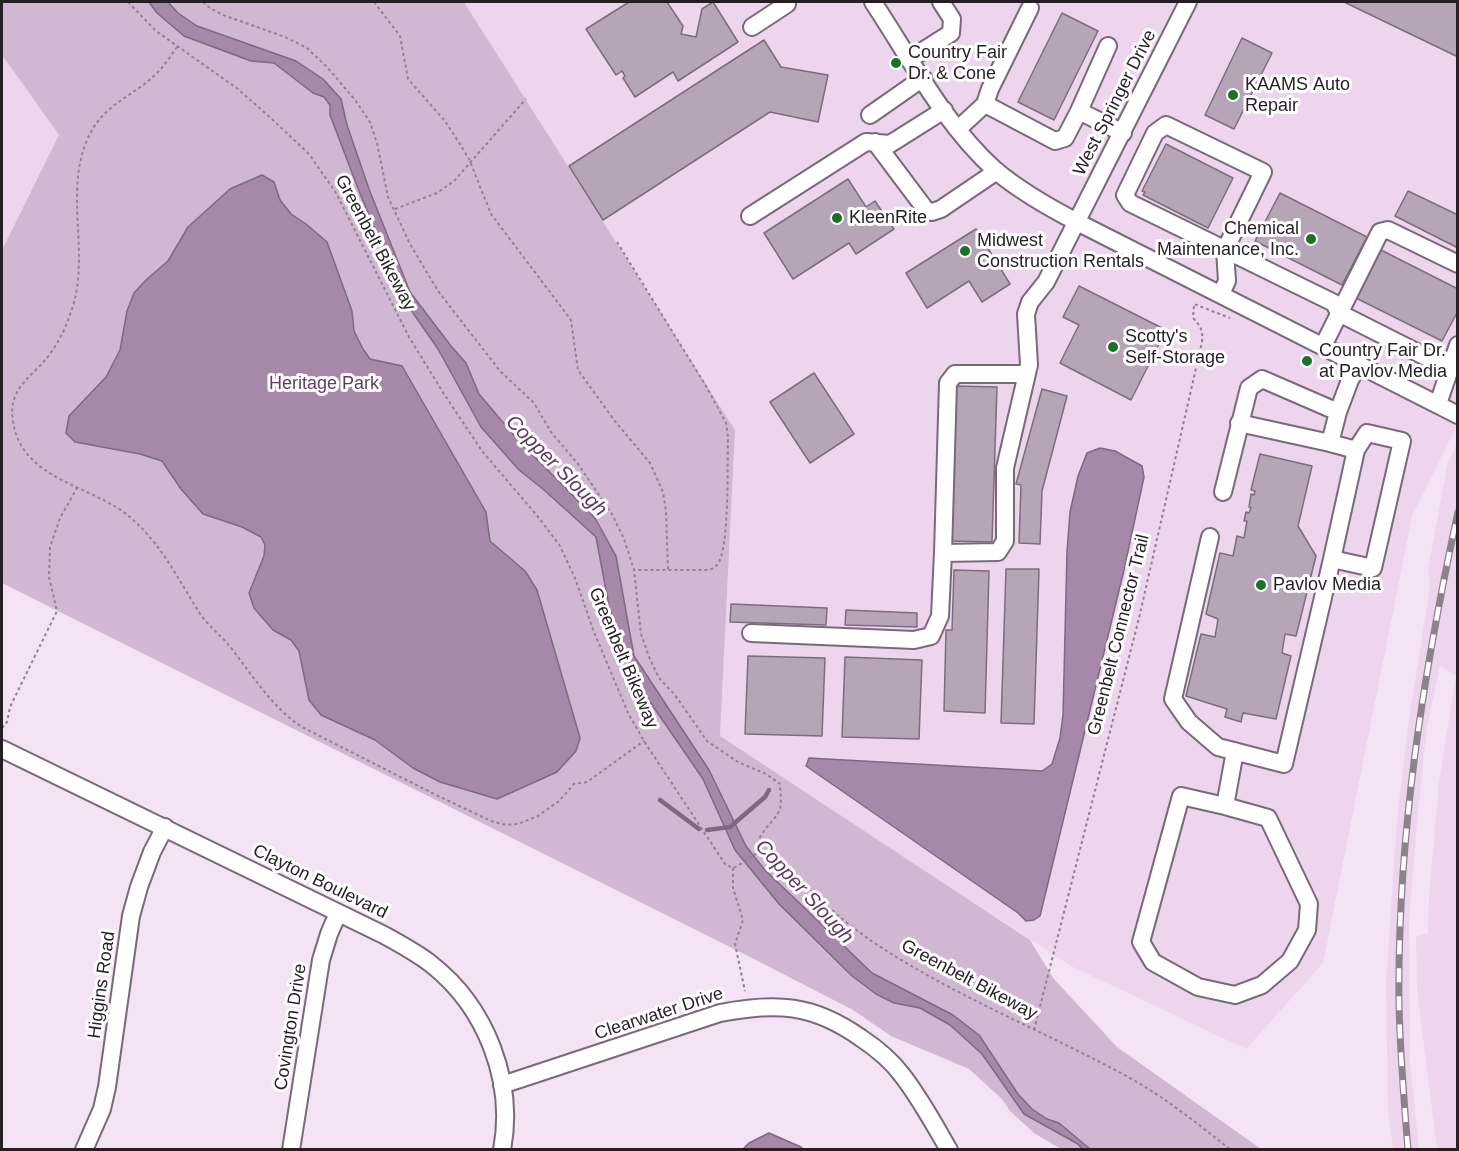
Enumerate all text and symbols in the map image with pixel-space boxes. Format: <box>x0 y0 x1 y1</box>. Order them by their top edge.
street label: West Springer Drive <box>1069 26 1161 180</box>
place label: Country Fair Dr. & Cone <box>908 42 1007 84</box>
marker: Country Fair Dr. & Cone <box>889 56 903 70</box>
place label: KAAMS Auto Repair <box>1245 74 1350 116</box>
marker: KAAMS Auto Repair <box>1226 88 1240 102</box>
street label: Greenbelt Bikeway <box>330 171 420 315</box>
place label: KleenRite <box>849 207 927 229</box>
marker: KleenRite <box>830 211 844 225</box>
place label: Chemical Maintenance, Inc. <box>1157 218 1299 260</box>
place label: Midwest Construction Rentals <box>977 230 1144 272</box>
marker: Chemical Maintenance, Inc. <box>1304 232 1318 246</box>
marker: Midwest Construction Rentals <box>958 244 972 258</box>
place label: Scotty's Self-Storage <box>1125 326 1225 368</box>
marker: Scotty's Self-Storage <box>1106 340 1120 354</box>
place label: Country Fair Dr. at Pavlov Media <box>1319 340 1447 382</box>
marker: Country Fair Dr. at Pavlov Media <box>1300 354 1314 368</box>
park label: Heritage Park <box>269 373 379 395</box>
water label: Copper Slough <box>500 410 612 522</box>
street label: Greenbelt Connector Trail <box>1084 532 1154 738</box>
place label: Pavlov Media <box>1273 574 1381 596</box>
marker: Pavlov Media <box>1254 578 1268 592</box>
street label: Greenbelt Bikeway <box>584 584 662 732</box>
water label: Copper Slough <box>750 835 858 949</box>
street label: Clayton Boulevard <box>249 840 391 924</box>
street label: Higgins Road <box>84 930 120 1040</box>
street label: Greenbelt Bikeway <box>897 935 1041 1025</box>
street label: Covington Drive <box>270 962 312 1092</box>
street label: Clearwater Drive <box>592 983 726 1045</box>

